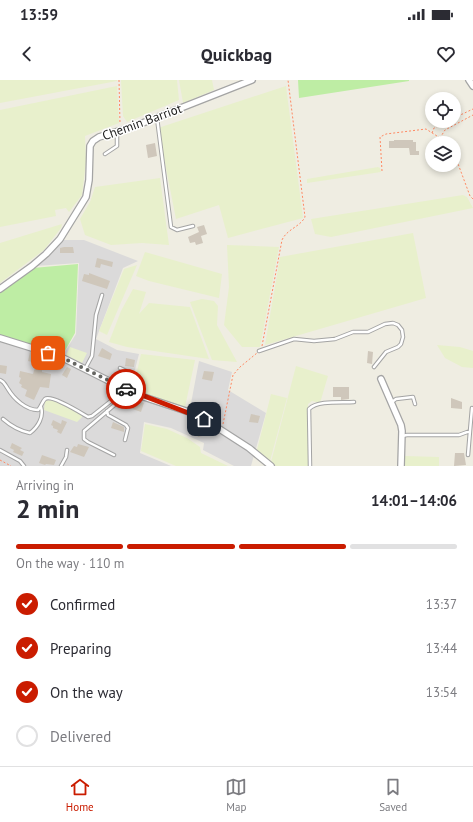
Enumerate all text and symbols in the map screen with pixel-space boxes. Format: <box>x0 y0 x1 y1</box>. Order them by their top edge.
text: 13:59 <box>20 5 58 24</box>
icon: back <box>16 43 38 65</box>
text: Quickbag <box>201 43 272 66</box>
icon: heart <box>435 43 457 65</box>
map controls <box>425 92 461 172</box>
button: locate <box>425 92 461 128</box>
street label: Chemin Barriot <box>100 100 185 144</box>
button: layers <box>425 136 461 172</box>
pin <box>31 336 65 370</box>
icon: bag <box>37 342 59 364</box>
courier <box>106 369 146 409</box>
icon: car <box>115 378 137 400</box>
pin <box>187 402 221 436</box>
icon: home <box>193 408 215 430</box>
text: Arriving in <box>16 477 74 494</box>
text: 14:01–14:06 <box>371 491 457 510</box>
text: 2 min <box>16 492 79 525</box>
text: On the way · 110 m <box>16 555 124 572</box>
icon: check <box>16 593 38 615</box>
text: Confirmed <box>50 595 115 614</box>
text: 13:37 <box>426 596 457 613</box>
icon: check <box>16 637 38 659</box>
text: Preparing <box>50 639 112 658</box>
text: 13:44 <box>426 640 457 657</box>
icon: check <box>16 681 38 703</box>
text: On the way <box>50 683 123 702</box>
text: 13:54 <box>426 684 457 701</box>
text: Delivered <box>50 727 111 746</box>
tab: Home <box>66 776 94 814</box>
tab: Map <box>225 776 247 814</box>
tab: Saved <box>379 776 407 814</box>

